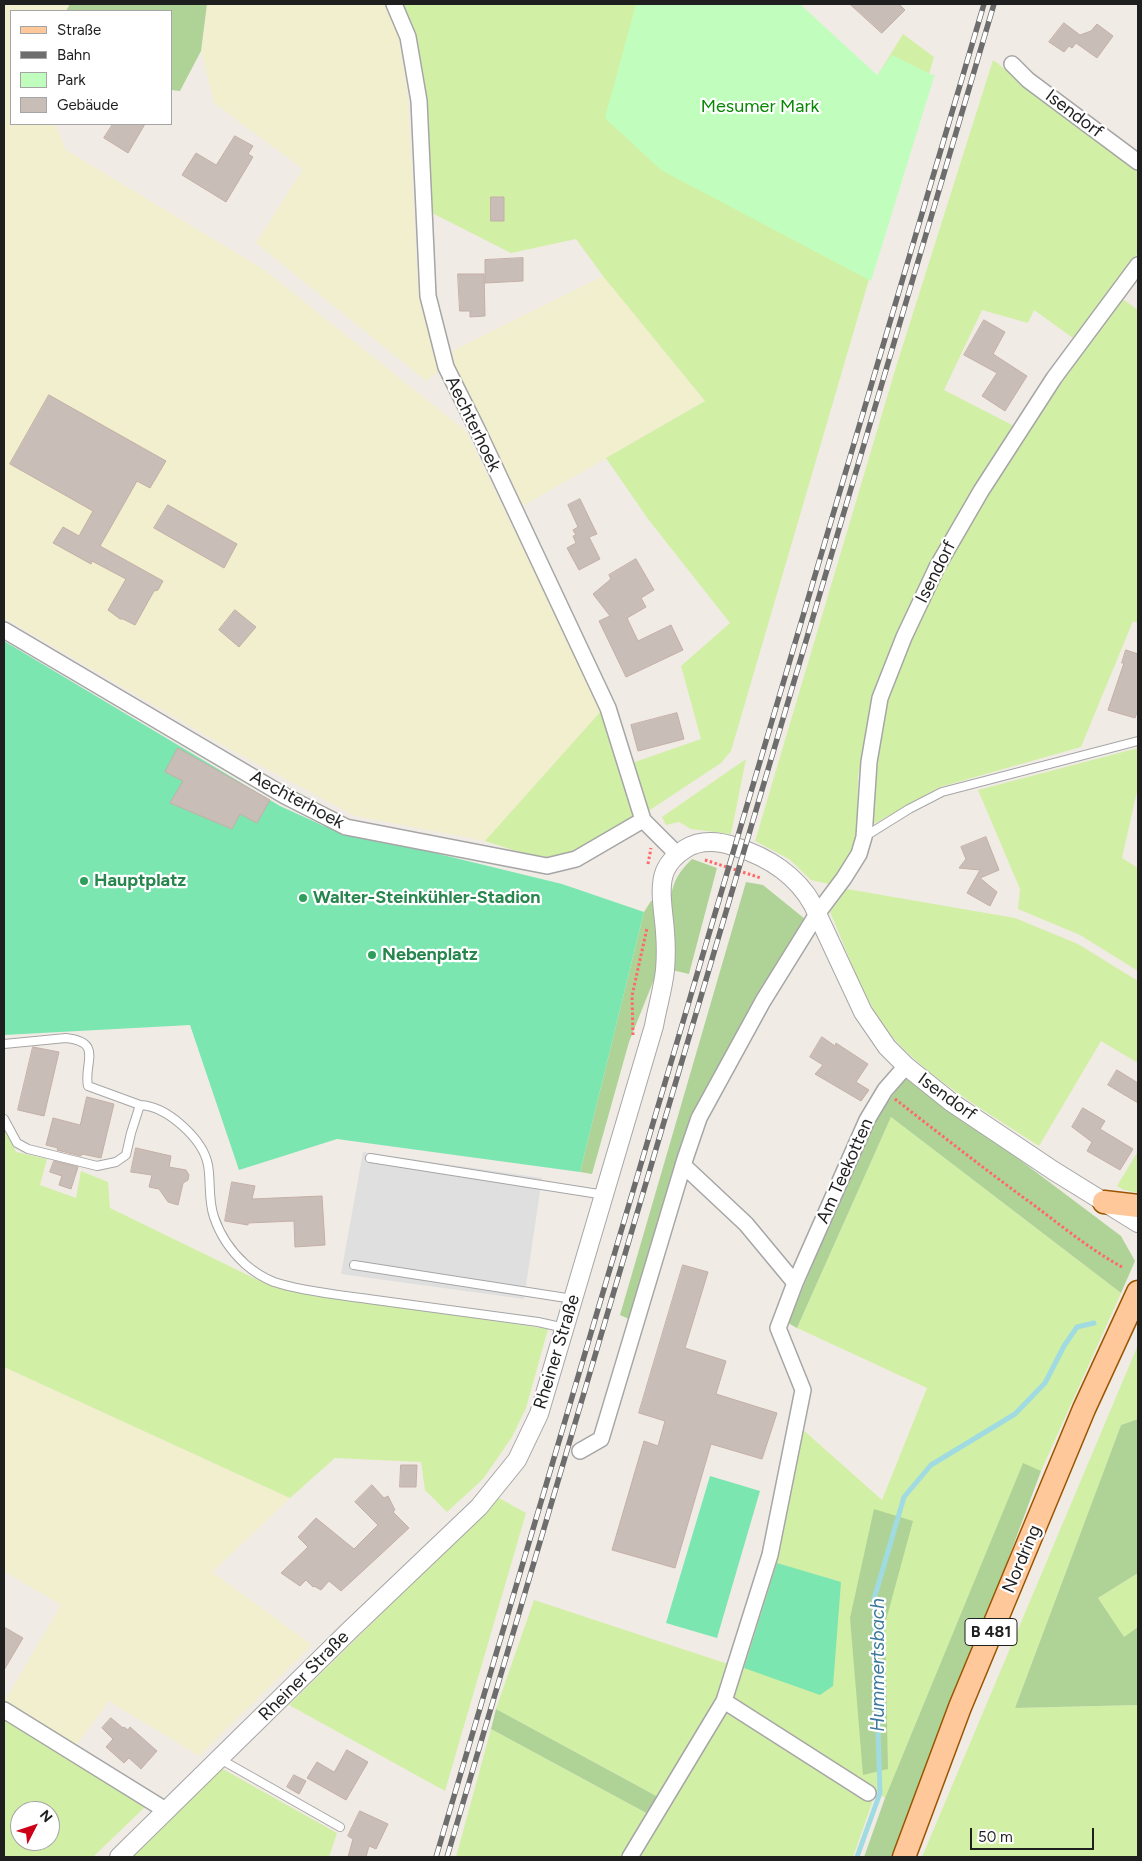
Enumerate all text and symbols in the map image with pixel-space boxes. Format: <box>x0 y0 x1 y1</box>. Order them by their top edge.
legend <box>10 10 172 125</box>
text: Straße <box>57 21 101 39</box>
text: Bahn <box>57 46 91 64</box>
text: Park <box>57 71 86 89</box>
street label: Isendorf <box>1041 85 1107 143</box>
text: Gebäude <box>57 96 118 114</box>
park label: Mesumer Mark <box>701 96 819 118</box>
street label: Aechterhoek <box>441 373 505 475</box>
street label: Isendorf <box>911 537 961 607</box>
street label: Aechterhoek <box>246 766 348 834</box>
place label: Hauptplatz <box>94 870 186 892</box>
marker: Hauptplatz <box>78 875 90 887</box>
place label: Walter-Steinkühler-Stadion <box>313 887 541 909</box>
marker: Walter-Steinkühler-Stadion <box>297 892 309 904</box>
place label: Nebenplatz <box>382 944 477 966</box>
marker: Nebenplatz <box>366 949 378 961</box>
street label: Isendorf <box>914 1069 980 1125</box>
street label: Am Teekotten <box>812 1115 878 1227</box>
street label: Rheiner Straße <box>529 1292 585 1412</box>
street label: Nordring <box>998 1522 1046 1596</box>
water label: Hummertsbach <box>867 1598 889 1732</box>
road number: B 481 <box>965 1618 1017 1645</box>
street label: Rheiner Straße <box>254 1626 354 1726</box>
north arrow <box>10 1801 60 1851</box>
text: N <box>36 1807 56 1826</box>
scale bar <box>972 1818 1096 1850</box>
text: 50 m <box>978 1828 1013 1846</box>

